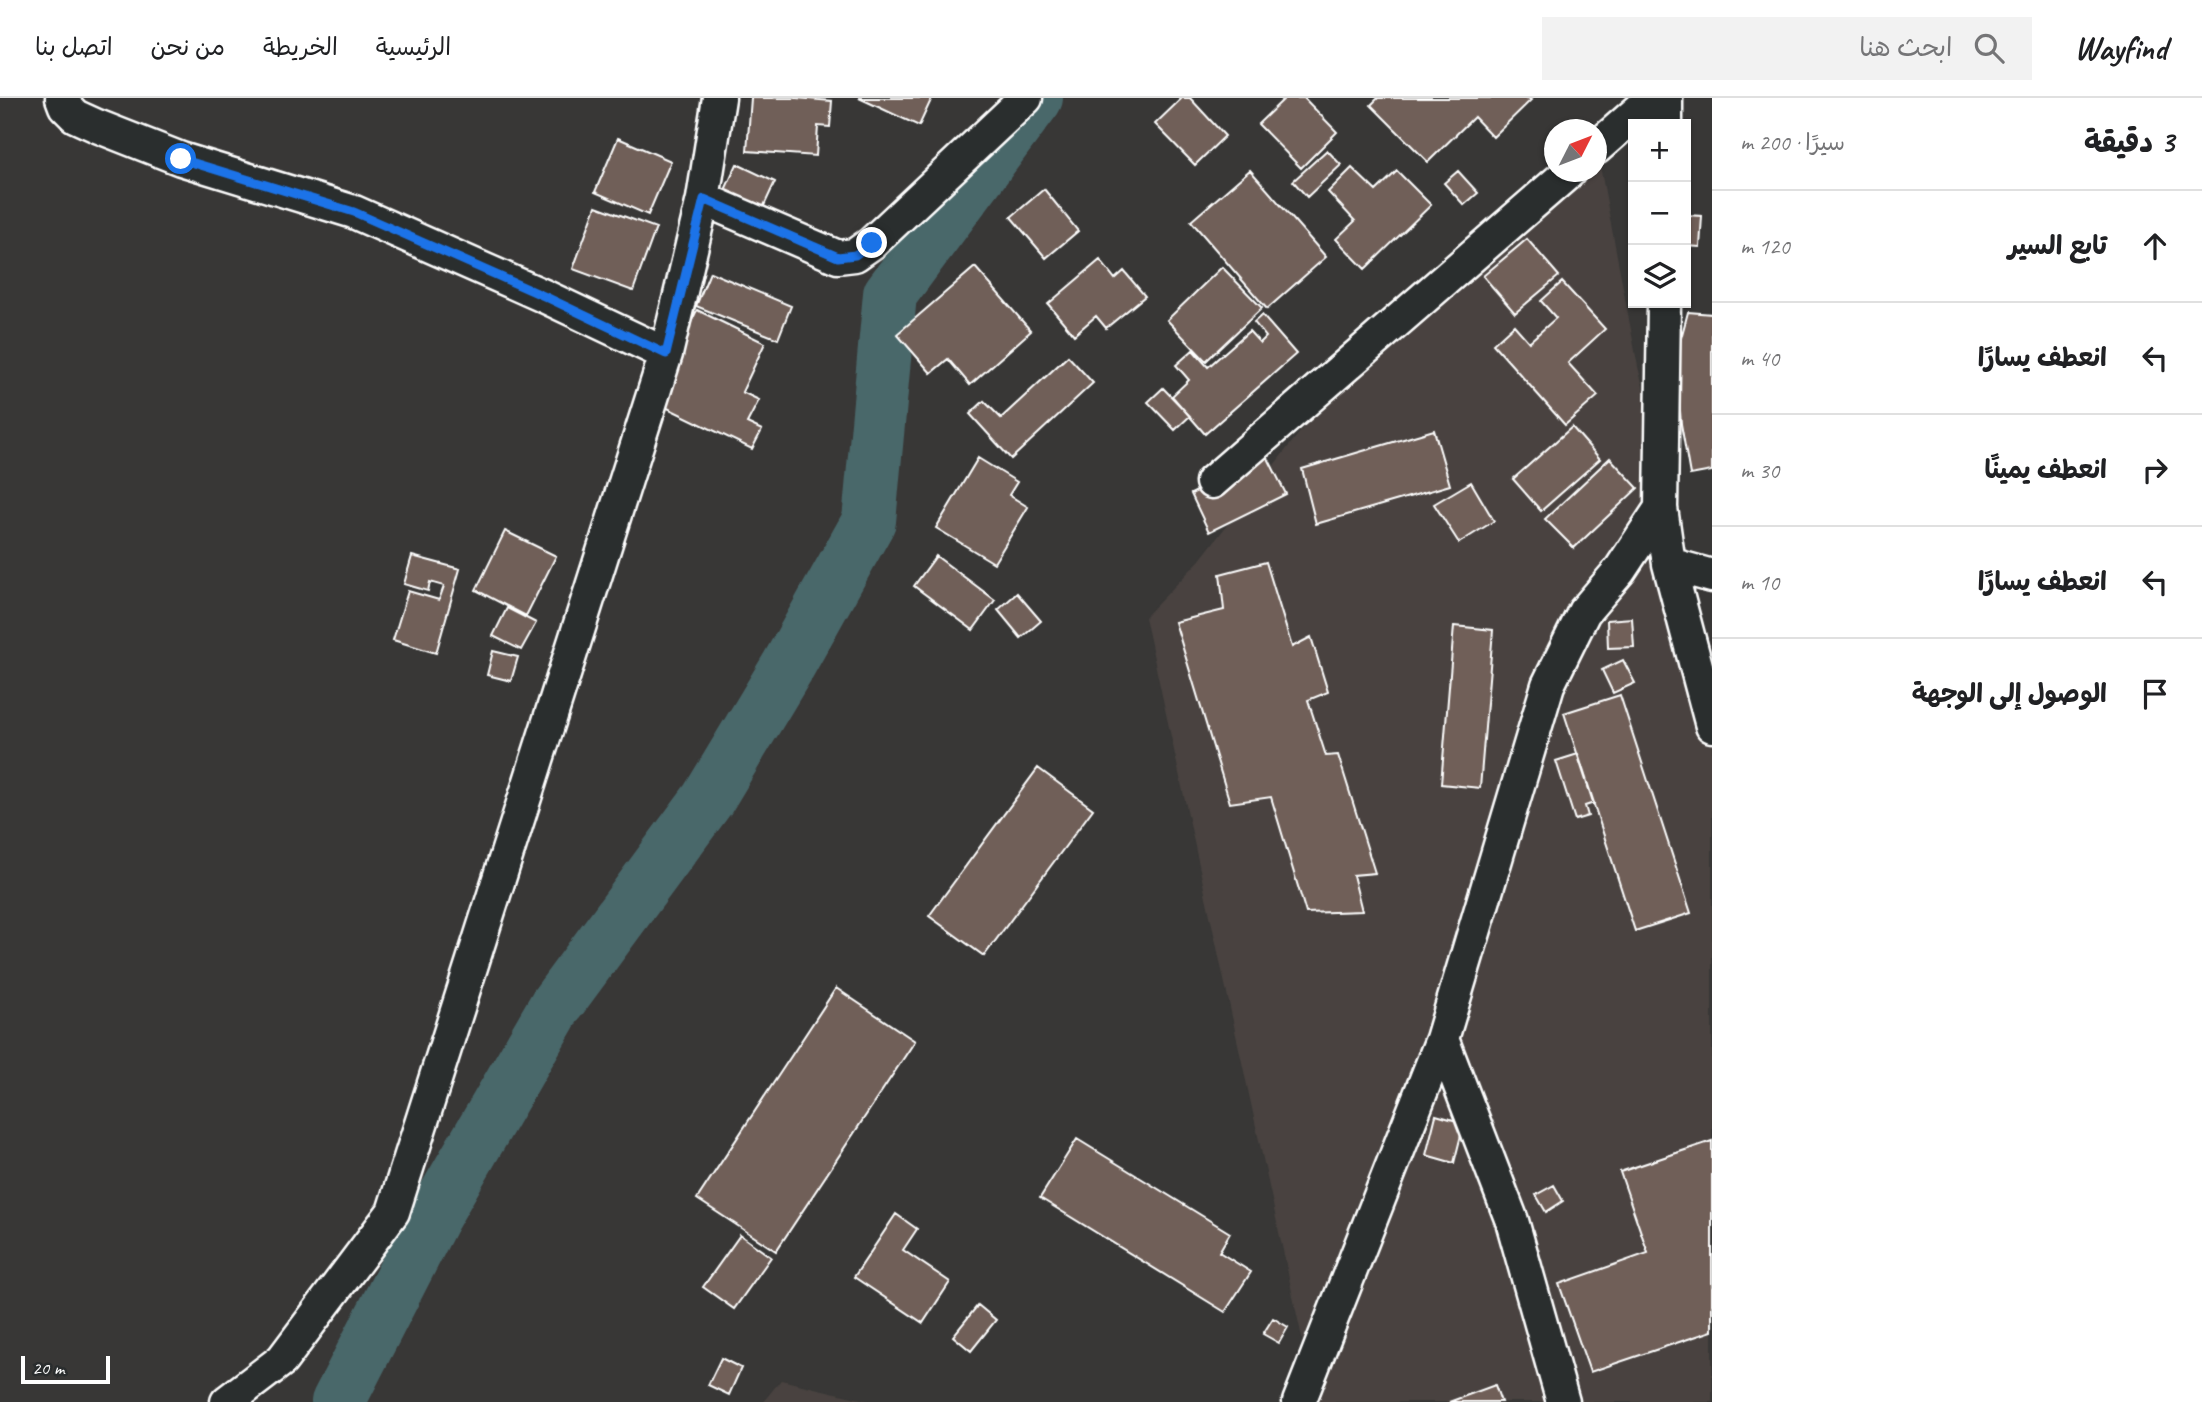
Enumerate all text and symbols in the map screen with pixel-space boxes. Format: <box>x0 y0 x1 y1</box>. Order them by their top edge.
search box <box>1542 17 2032 80</box>
text: Wayfind <box>2074 27 2167 69</box>
icon: search <box>1970 29 2008 67</box>
text: ابحث هنا <box>1859 31 1952 64</box>
text: اتصل بنا <box>35 32 113 62</box>
text: من نحن <box>151 32 225 62</box>
text: الخريطة <box>263 32 338 62</box>
text: الرئيسية <box>376 32 451 62</box>
north arrow <box>1544 119 1607 182</box>
map controls <box>1628 119 1691 308</box>
button: + <box>1628 119 1691 182</box>
text: 3 دقيقة <box>2084 123 2174 161</box>
text: سيرًا · 200 m <box>1740 128 1845 157</box>
route start <box>165 143 196 174</box>
button: − <box>1628 182 1691 245</box>
route end <box>856 227 887 258</box>
icon: ahead <box>2136 227 2174 265</box>
text: تابع السير <box>2008 229 2107 262</box>
text: 120 m <box>1740 232 1790 261</box>
button: layers <box>1628 245 1691 308</box>
icon: left <box>2136 339 2174 377</box>
text: انعطف يسارًا <box>1978 341 2107 374</box>
text: 40 m <box>1740 344 1779 373</box>
icon: right <box>2136 451 2174 489</box>
text: انعطف يمينًا <box>1985 453 2107 486</box>
text: 30 m <box>1740 456 1779 485</box>
icon: left <box>2136 563 2174 601</box>
text: انعطف يسارًا <box>1978 565 2107 598</box>
text: 10 m <box>1740 568 1779 597</box>
icon: arrive <box>2136 675 2174 713</box>
text: الوصول إلى الوجهة <box>1912 677 2107 710</box>
scale bar <box>21 1353 110 1385</box>
text: 20 m <box>32 1356 64 1380</box>

